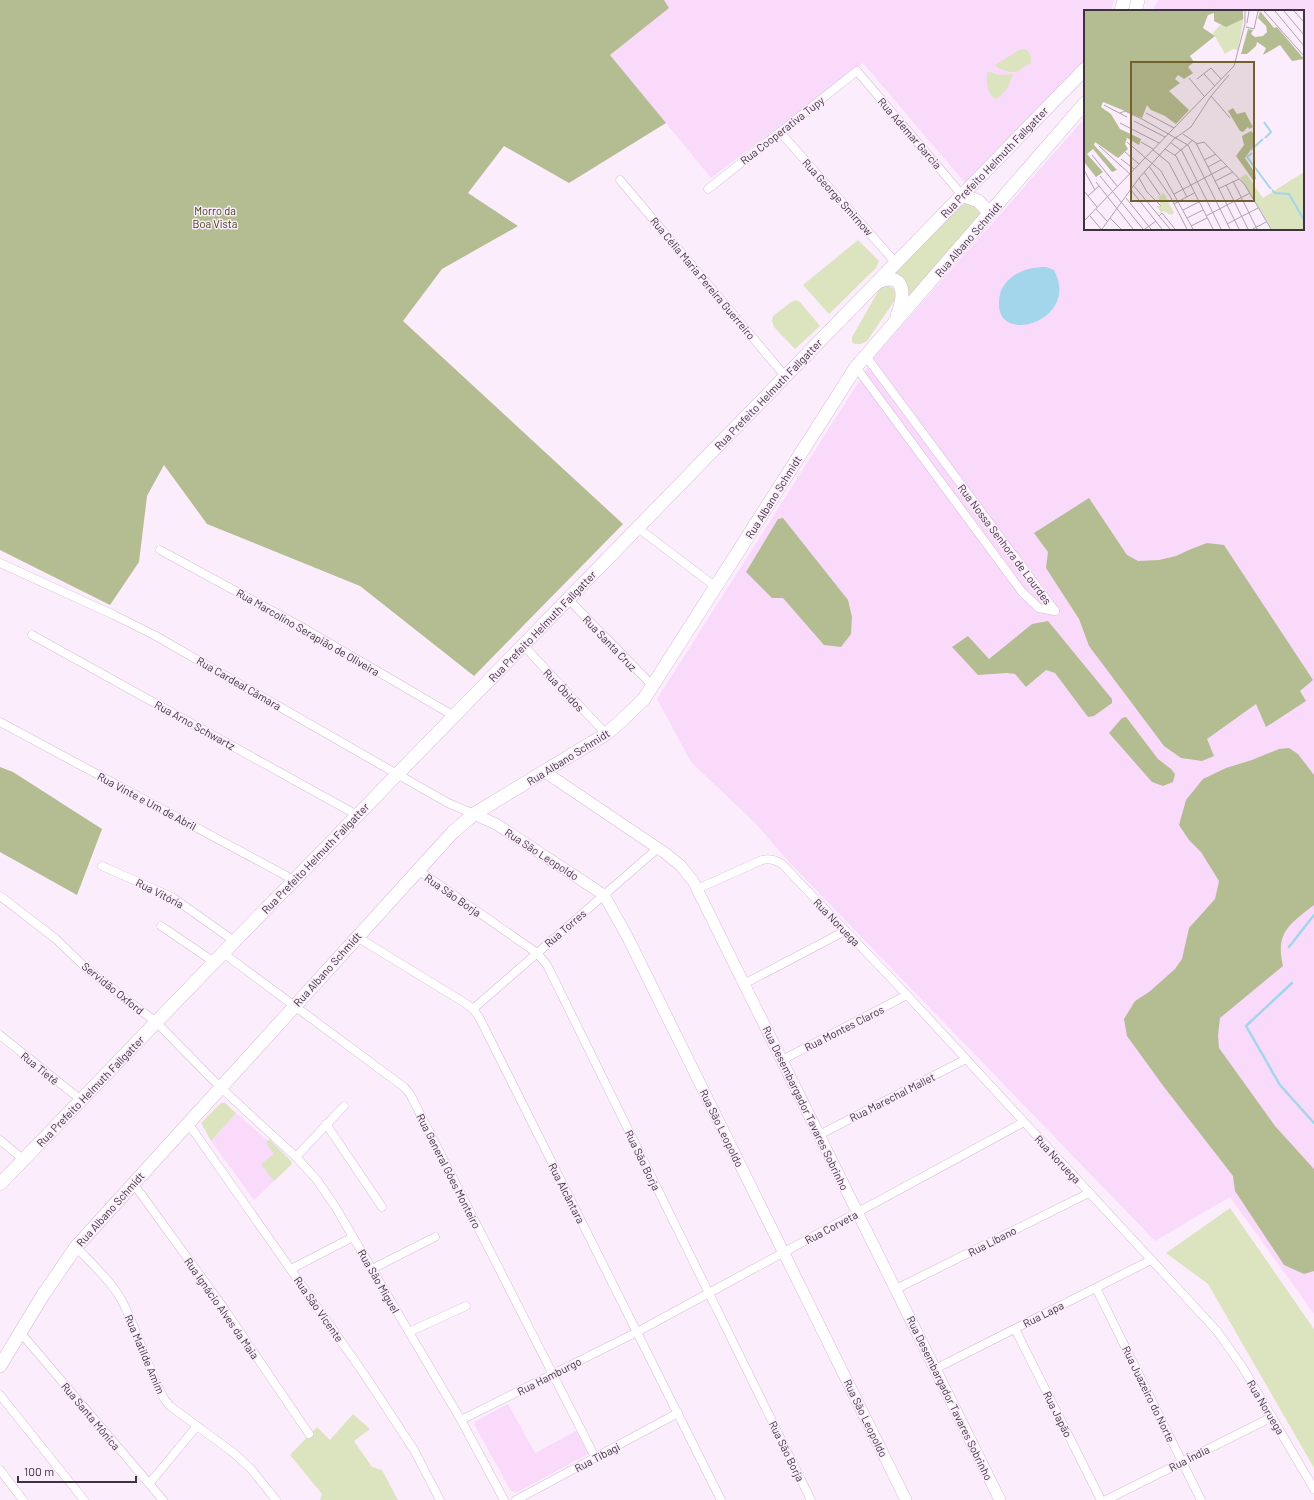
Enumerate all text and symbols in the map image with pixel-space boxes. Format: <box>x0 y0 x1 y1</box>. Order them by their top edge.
inset map <box>1084 10 1304 230</box>
street label: Rua Cooperativa Tupy <box>737 93 827 167</box>
street label: Rua Ademar Garcia <box>876 95 944 171</box>
street label: Rua Prefeito Helmuth Fallgatter <box>937 104 1051 220</box>
street label: Rua George Smirnow <box>800 156 876 238</box>
street label: Rua Albano Schmidt <box>932 199 1004 279</box>
park label: Morro da Boa Vista <box>193 204 237 230</box>
street label: Rua Célia Maria Pereira Guerreiro <box>648 214 758 342</box>
street label: Rua Prefeito Helmuth Fallgatter <box>711 336 825 452</box>
street label: Rua Albano Schmidt <box>742 453 804 541</box>
street label: Rua Nossa Senhora de Lourdes <box>956 481 1054 607</box>
street label: Rua Prefeito Helmuth Fallgatter <box>485 568 599 684</box>
street label: Rua Marcolino Serapião de Oliveira <box>234 586 382 678</box>
street label: Rua Santa Cruz <box>580 613 640 673</box>
street label: Rua Cardeal Câmara <box>194 654 284 712</box>
street label: Rua Óbidos <box>541 666 587 714</box>
street label: Rua Arno Schwartz <box>153 698 237 752</box>
street label: Rua Albano Schmidt <box>524 726 612 788</box>
street label: Rua Vinte e Um de Abril <box>95 769 199 833</box>
street label: Rua Prefeito Helmuth Fallgatter <box>258 800 372 916</box>
street label: Rua São Leopoldo <box>503 825 581 883</box>
street label: Rua São Borja <box>422 871 484 919</box>
street label: Rua Vitória <box>134 875 186 911</box>
street label: Rua Noruega <box>811 895 863 949</box>
street label: Rua Torres <box>542 906 588 950</box>
street label: Rua Albano Schmidt <box>290 929 364 1009</box>
street label: Servidão Oxford <box>79 959 147 1017</box>
street label: Rua Montes Claros <box>802 1002 886 1054</box>
street label: Rua Desembargador Tavares Sobrinho <box>760 1024 852 1192</box>
street label: Rua Prefeito Helmuth Fallgatter <box>33 1033 147 1149</box>
street label: Rua Tietê <box>18 1049 62 1087</box>
street label: Rua Marechal Mallet <box>847 1070 937 1124</box>
street label: Rua São Leopoldo <box>697 1087 747 1169</box>
street label: Rua General Góes Monteiro <box>414 1111 484 1231</box>
street label: Rua São Borja <box>623 1128 663 1192</box>
street label: Rua Noruega <box>1032 1132 1084 1186</box>
street label: Rua Alcântara <box>546 1161 588 1225</box>
street label: Rua Albano Schmidt <box>73 1169 147 1249</box>
street label: Rua Corveta <box>802 1208 860 1246</box>
street label: Rua Líbano <box>966 1223 1018 1259</box>
street label: Rua São Miguel <box>356 1247 402 1315</box>
street label: Rua Ignácio Alves da Maia <box>182 1255 262 1361</box>
street label: Rua São Vicente <box>292 1274 346 1344</box>
street label: Rua Lapa <box>1020 1298 1066 1330</box>
street label: Rua Matilde Amim <box>122 1312 168 1396</box>
street label: Rua Desembargador Tavares Sobrinho <box>904 1314 996 1482</box>
street label: Rua Juazeiro do Norte <box>1120 1344 1178 1444</box>
street label: Rua Hamburgo <box>515 1354 583 1398</box>
street label: Rua São Leopoldo <box>841 1377 891 1459</box>
street label: Rua Noruega <box>1245 1377 1287 1437</box>
street label: Rua Santa Mônica <box>59 1380 123 1452</box>
street label: Rua Japão <box>1041 1389 1075 1439</box>
street label: Rua São Borja <box>767 1419 807 1483</box>
street label: Rua Tibagi <box>572 1440 622 1474</box>
street label: Rua Índia <box>1167 1442 1211 1474</box>
scale bar <box>18 1458 136 1484</box>
text: 100 m <box>24 1464 54 1478</box>

